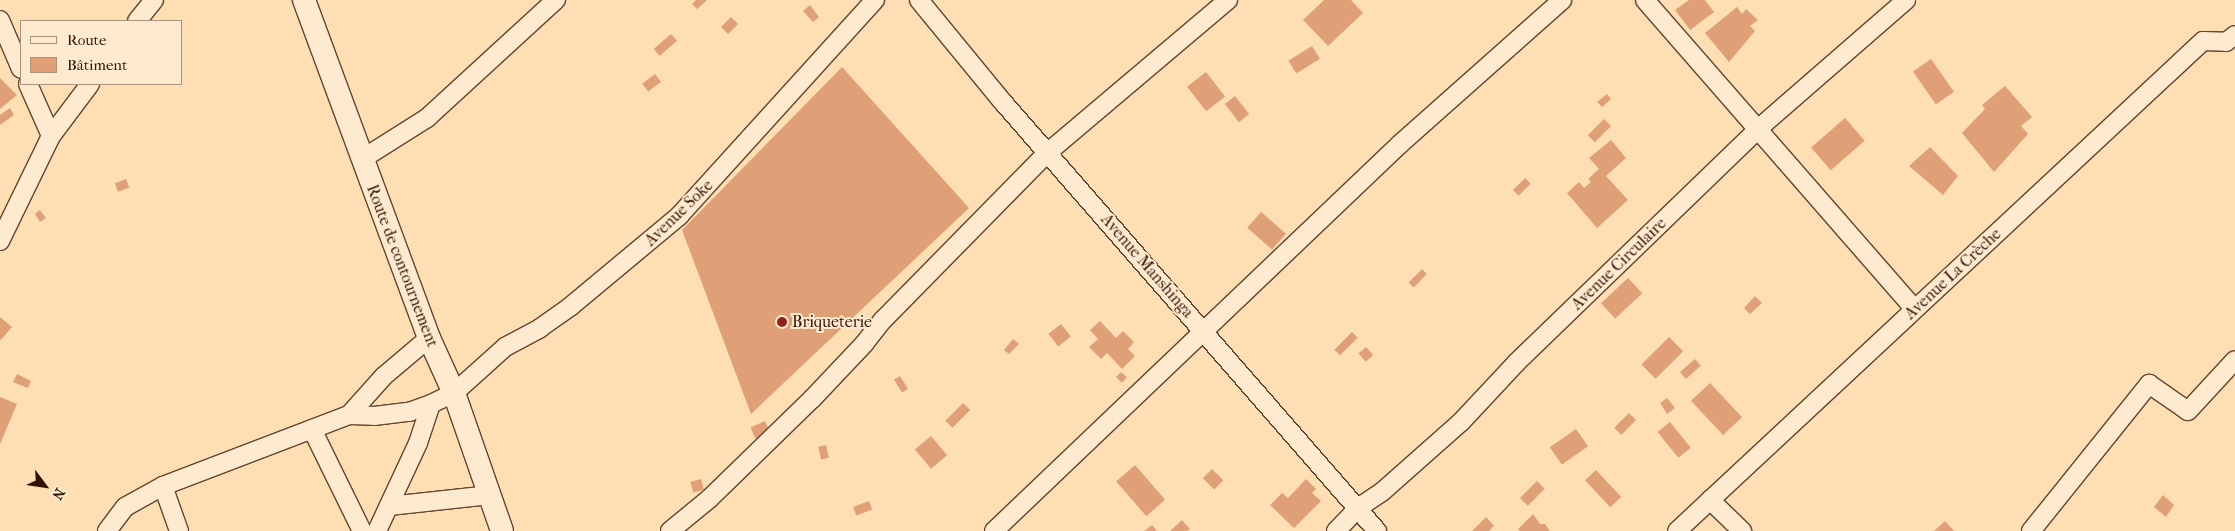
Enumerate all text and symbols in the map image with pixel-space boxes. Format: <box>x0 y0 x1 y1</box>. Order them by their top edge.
legend <box>20 20 182 85</box>
text: Route <box>67 31 106 49</box>
text: Bâtiment <box>67 56 127 74</box>
street label: Avenue Soke <box>641 176 717 250</box>
street label: Route de contournement <box>362 182 442 350</box>
street label: Avenue Manshinga <box>1097 210 1197 322</box>
street label: Avenue Circulaire <box>1568 214 1670 314</box>
street label: Avenue La Crèche <box>1901 224 2005 324</box>
place label: Briqueterie <box>792 312 872 332</box>
marker: Briqueterie <box>776 316 788 328</box>
north arrow <box>20 461 70 511</box>
text: N <box>48 485 68 503</box>

